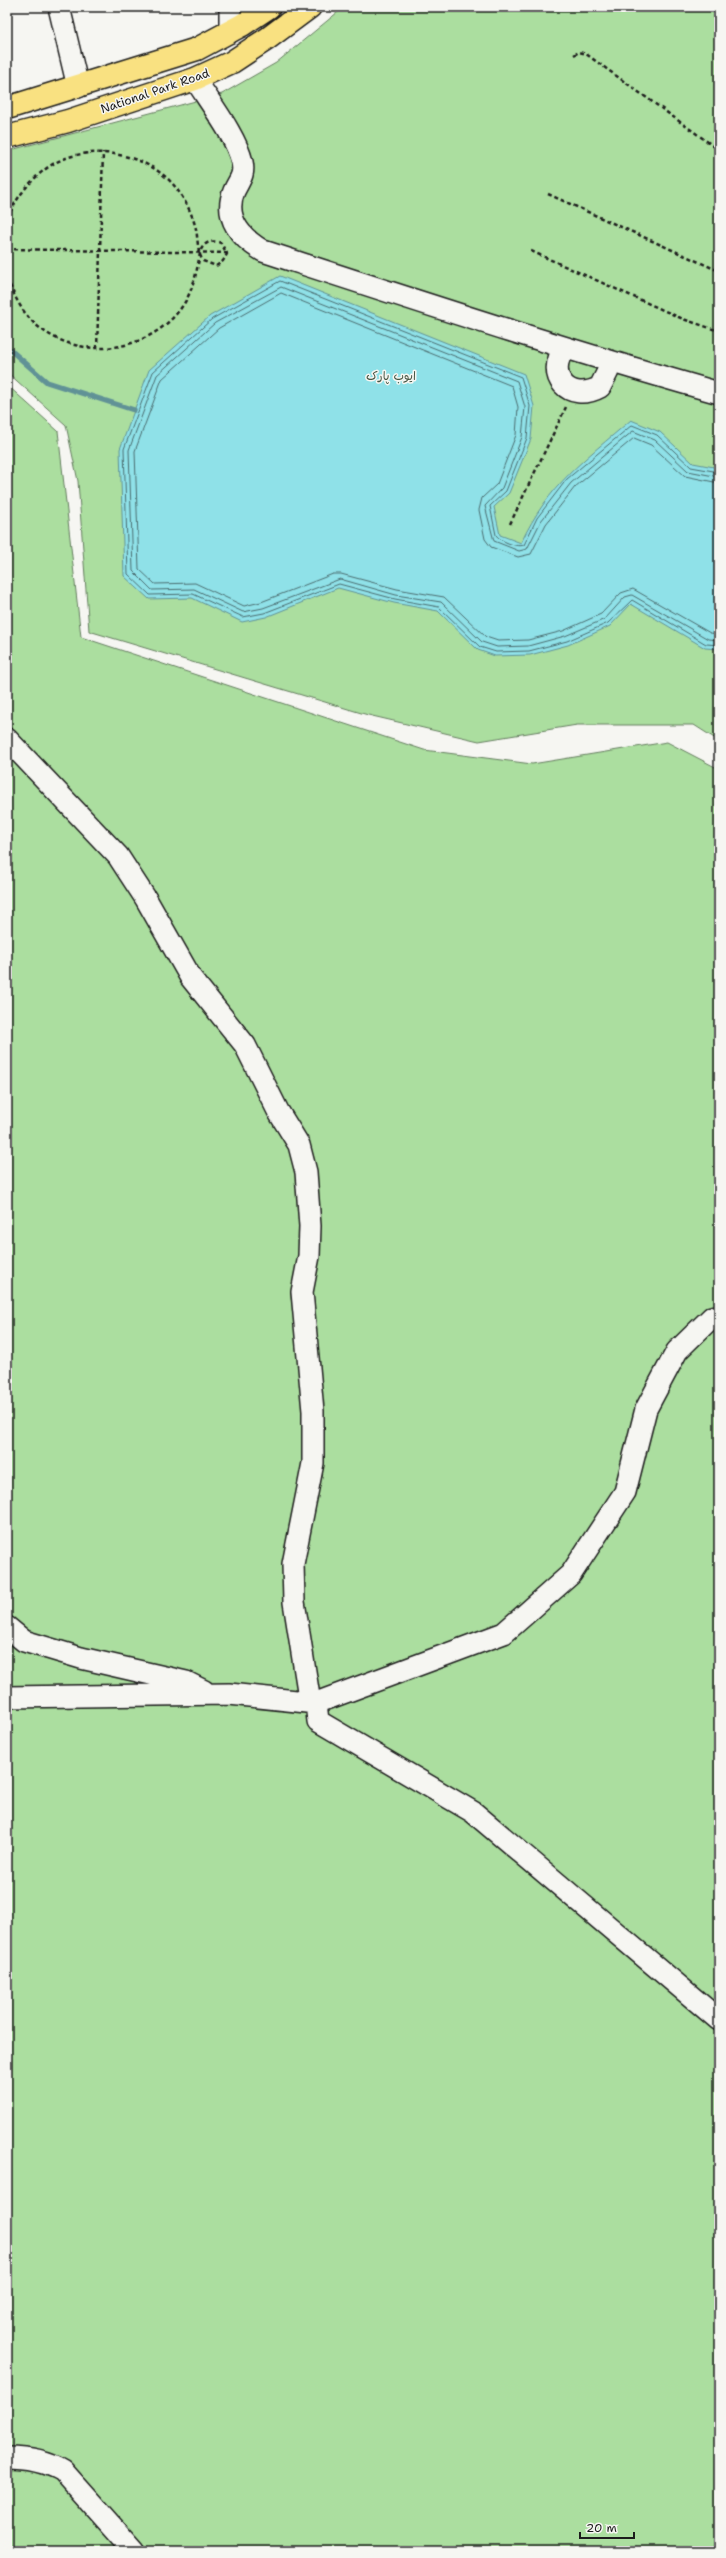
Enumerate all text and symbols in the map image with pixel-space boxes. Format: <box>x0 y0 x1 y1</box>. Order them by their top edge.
street label: National Park Road <box>98 65 212 117</box>
park label: ایوب پارک <box>366 368 416 384</box>
scale bar <box>580 2514 634 2540</box>
text: 20 m <box>586 2520 617 2536</box>

